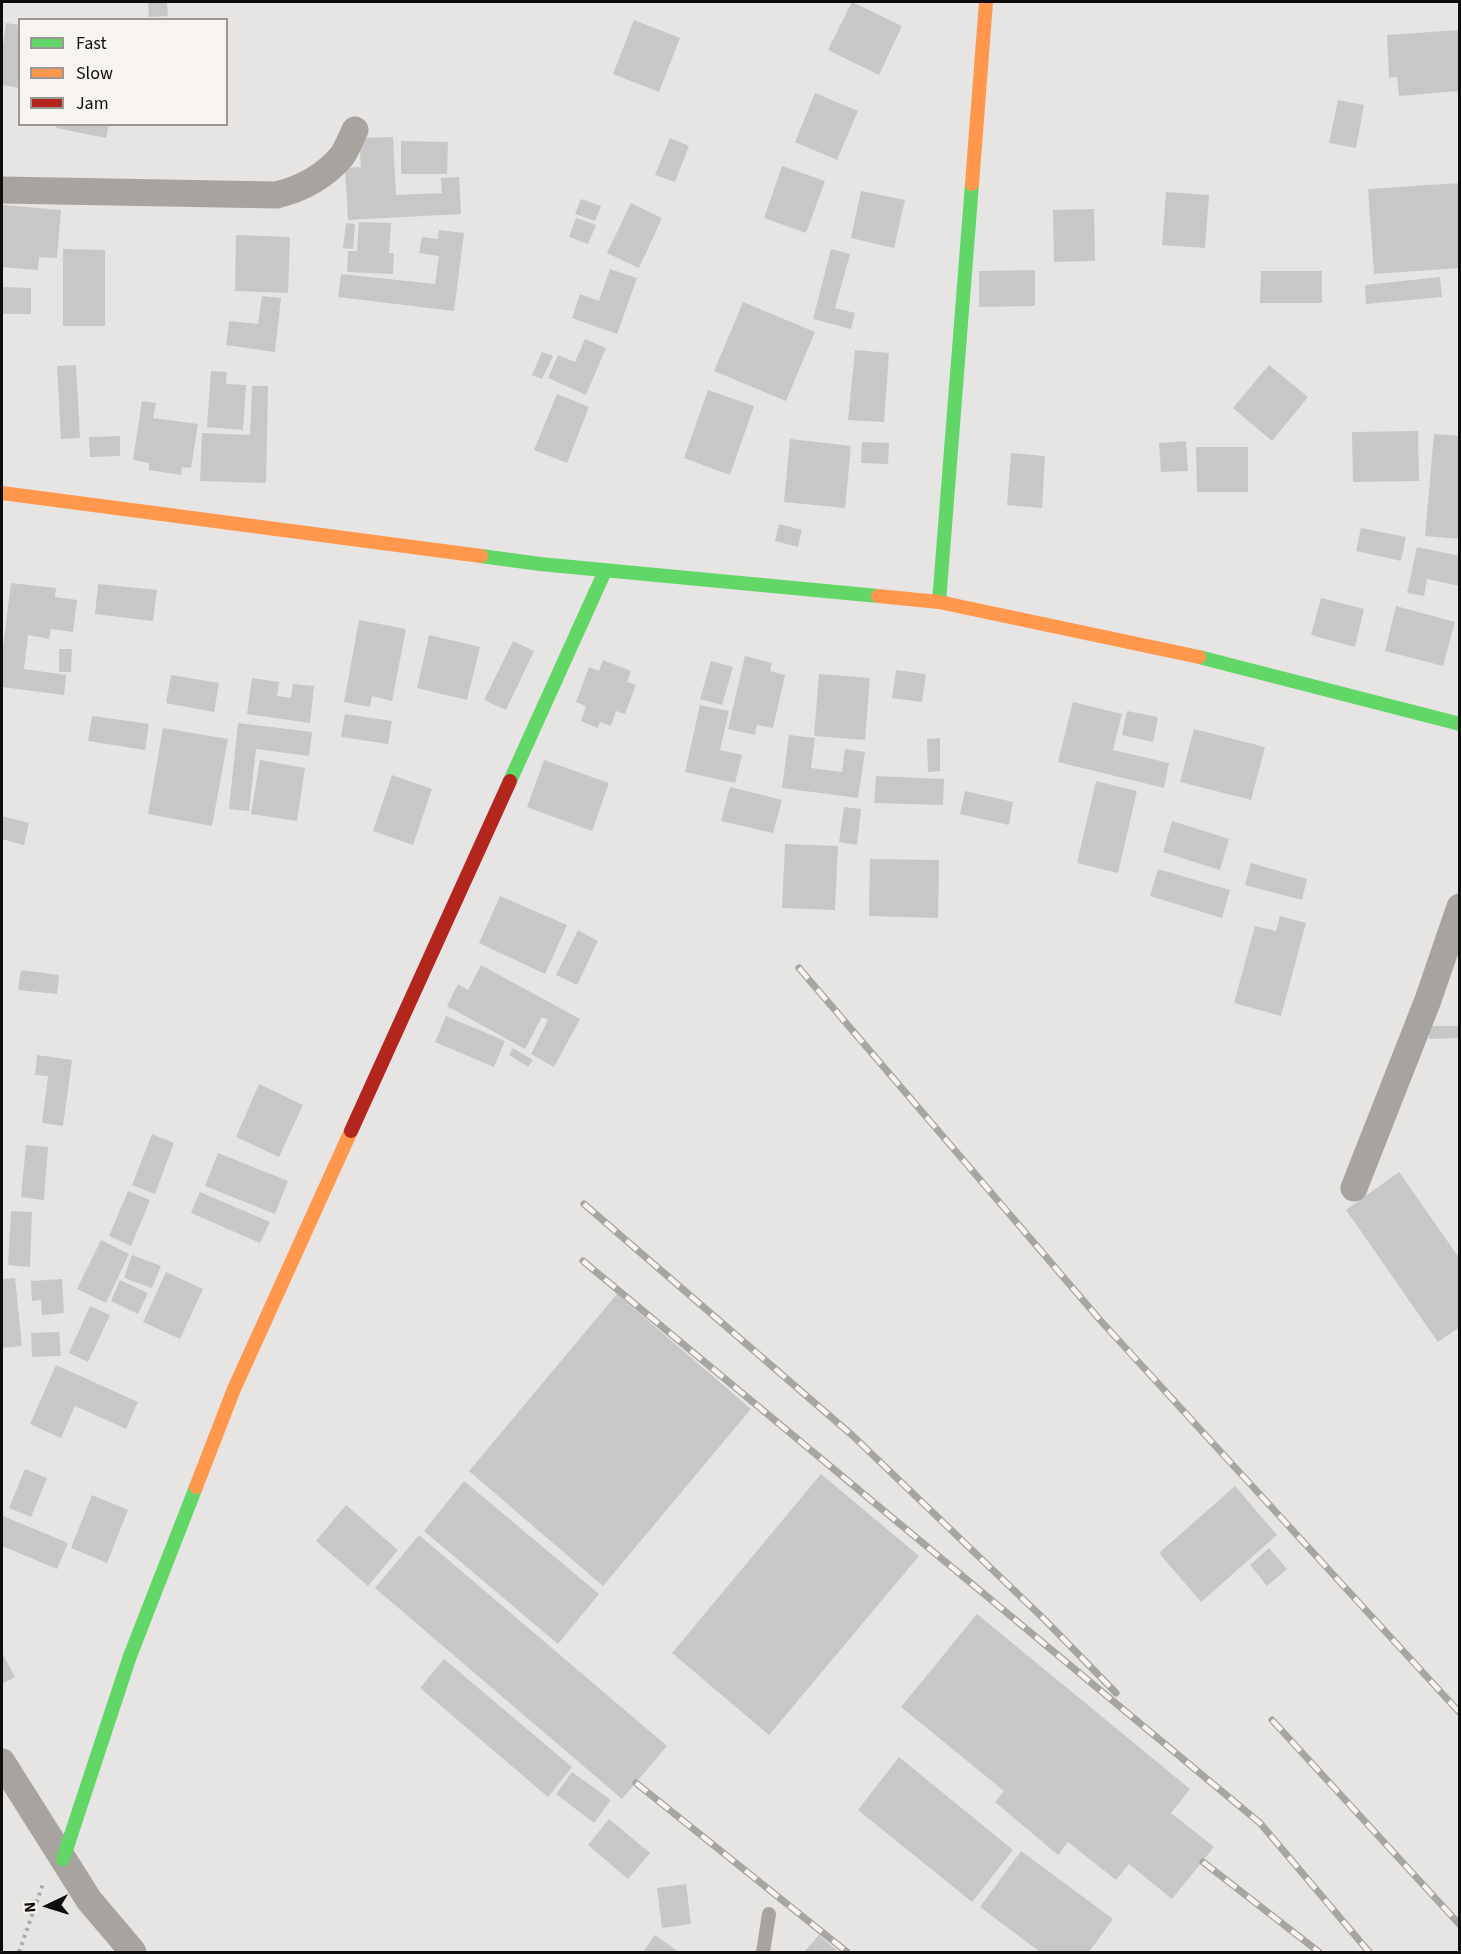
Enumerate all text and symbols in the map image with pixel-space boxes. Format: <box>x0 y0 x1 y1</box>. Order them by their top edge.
legend <box>18 18 228 126</box>
text: Fast <box>76 31 107 56</box>
text: Slow <box>76 61 113 86</box>
text: Jam <box>76 91 109 116</box>
north arrow <box>18 1876 78 1936</box>
text: N <box>19 1901 41 1913</box>

